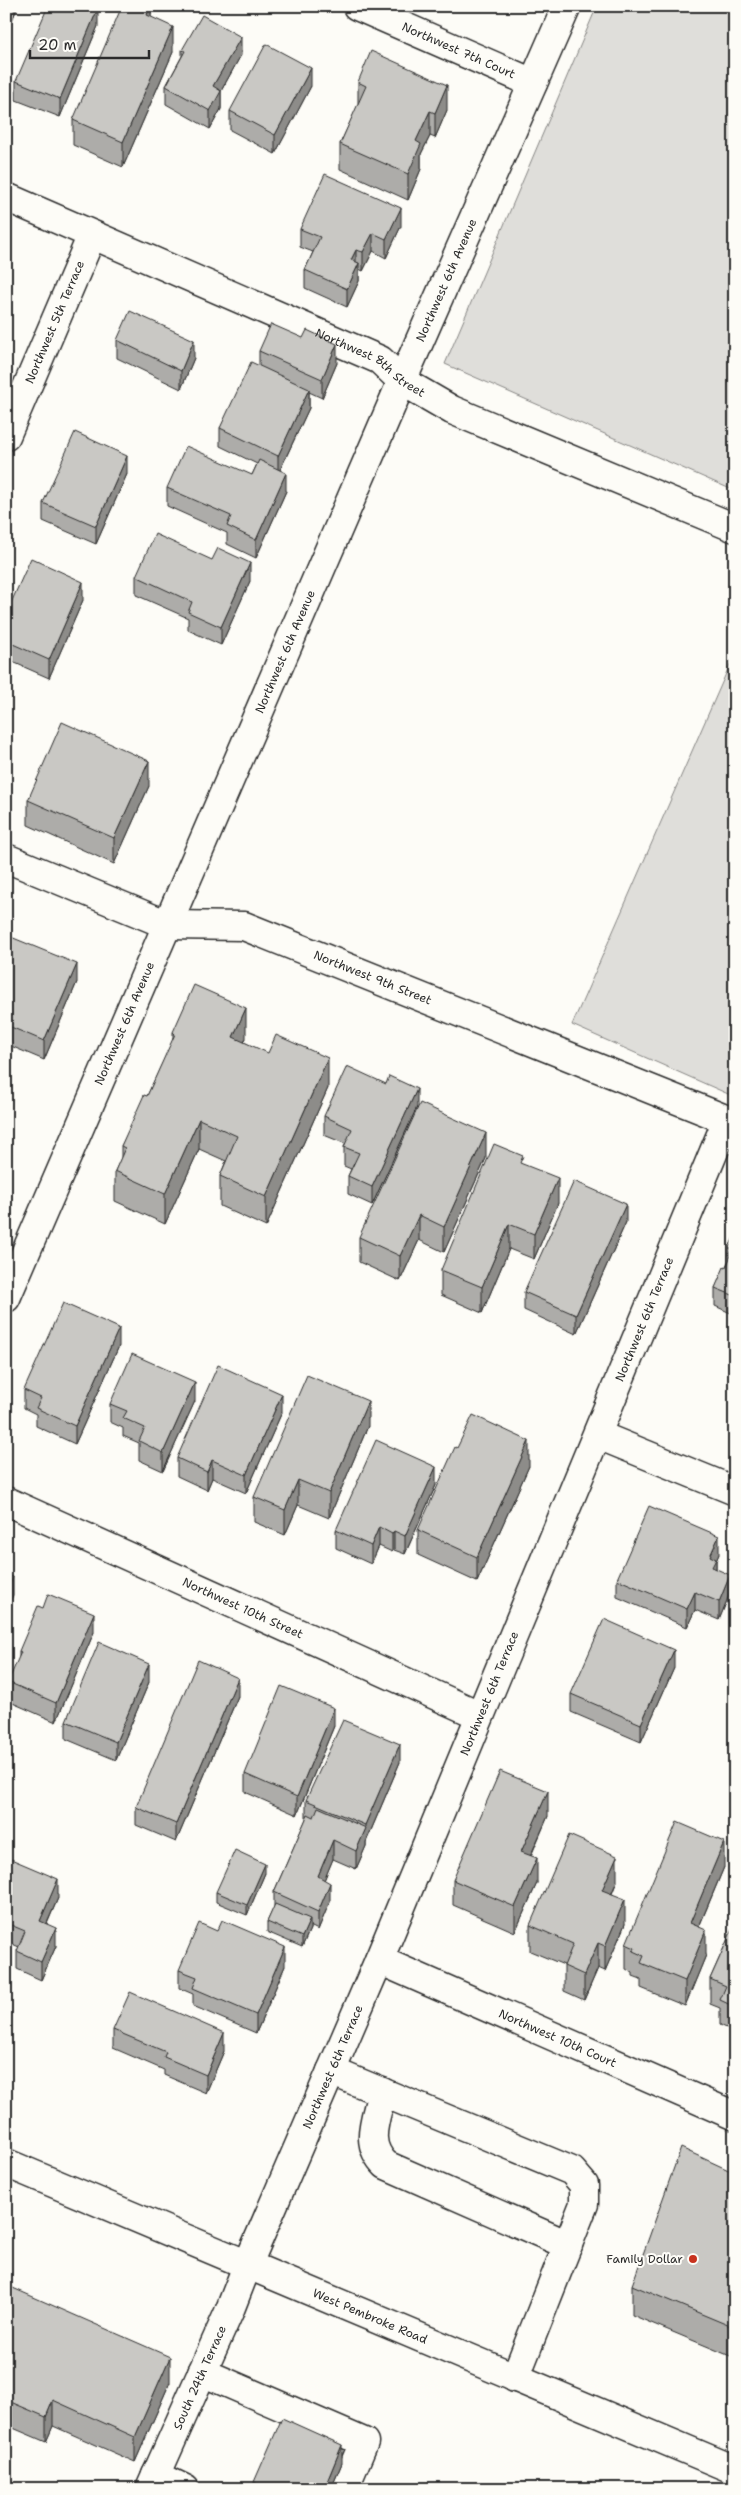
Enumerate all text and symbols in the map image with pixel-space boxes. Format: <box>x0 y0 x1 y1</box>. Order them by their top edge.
street label: Northwest 7th Court <box>399 19 518 82</box>
scale bar <box>30 28 149 60</box>
text: 20 m <box>38 35 77 55</box>
street label: Northwest 6th Avenue <box>412 216 481 344</box>
street label: Northwest 5th Terrace <box>21 258 88 386</box>
street label: Northwest 8th Street <box>313 325 428 401</box>
street label: Northwest 6th Avenue <box>251 587 319 716</box>
street label: Northwest 9th Street <box>311 947 434 1009</box>
street label: Northwest 6th Avenue <box>91 959 158 1088</box>
street label: Northwest 6th Terrace <box>612 1254 677 1384</box>
street label: Northwest 10th Street <box>180 1574 306 1642</box>
street label: Northwest 6th Terrace <box>457 1629 522 1758</box>
street label: Northwest 6th Terrace <box>299 2002 367 2131</box>
street label: Northwest 10th Court <box>496 2005 619 2071</box>
place label: Family Dollar <box>606 2251 683 2267</box>
marker: Family Dollar <box>687 2253 699 2265</box>
street label: West Pembroke Road <box>310 2285 430 2348</box>
street label: South 24th Terrace <box>169 2323 230 2432</box>

